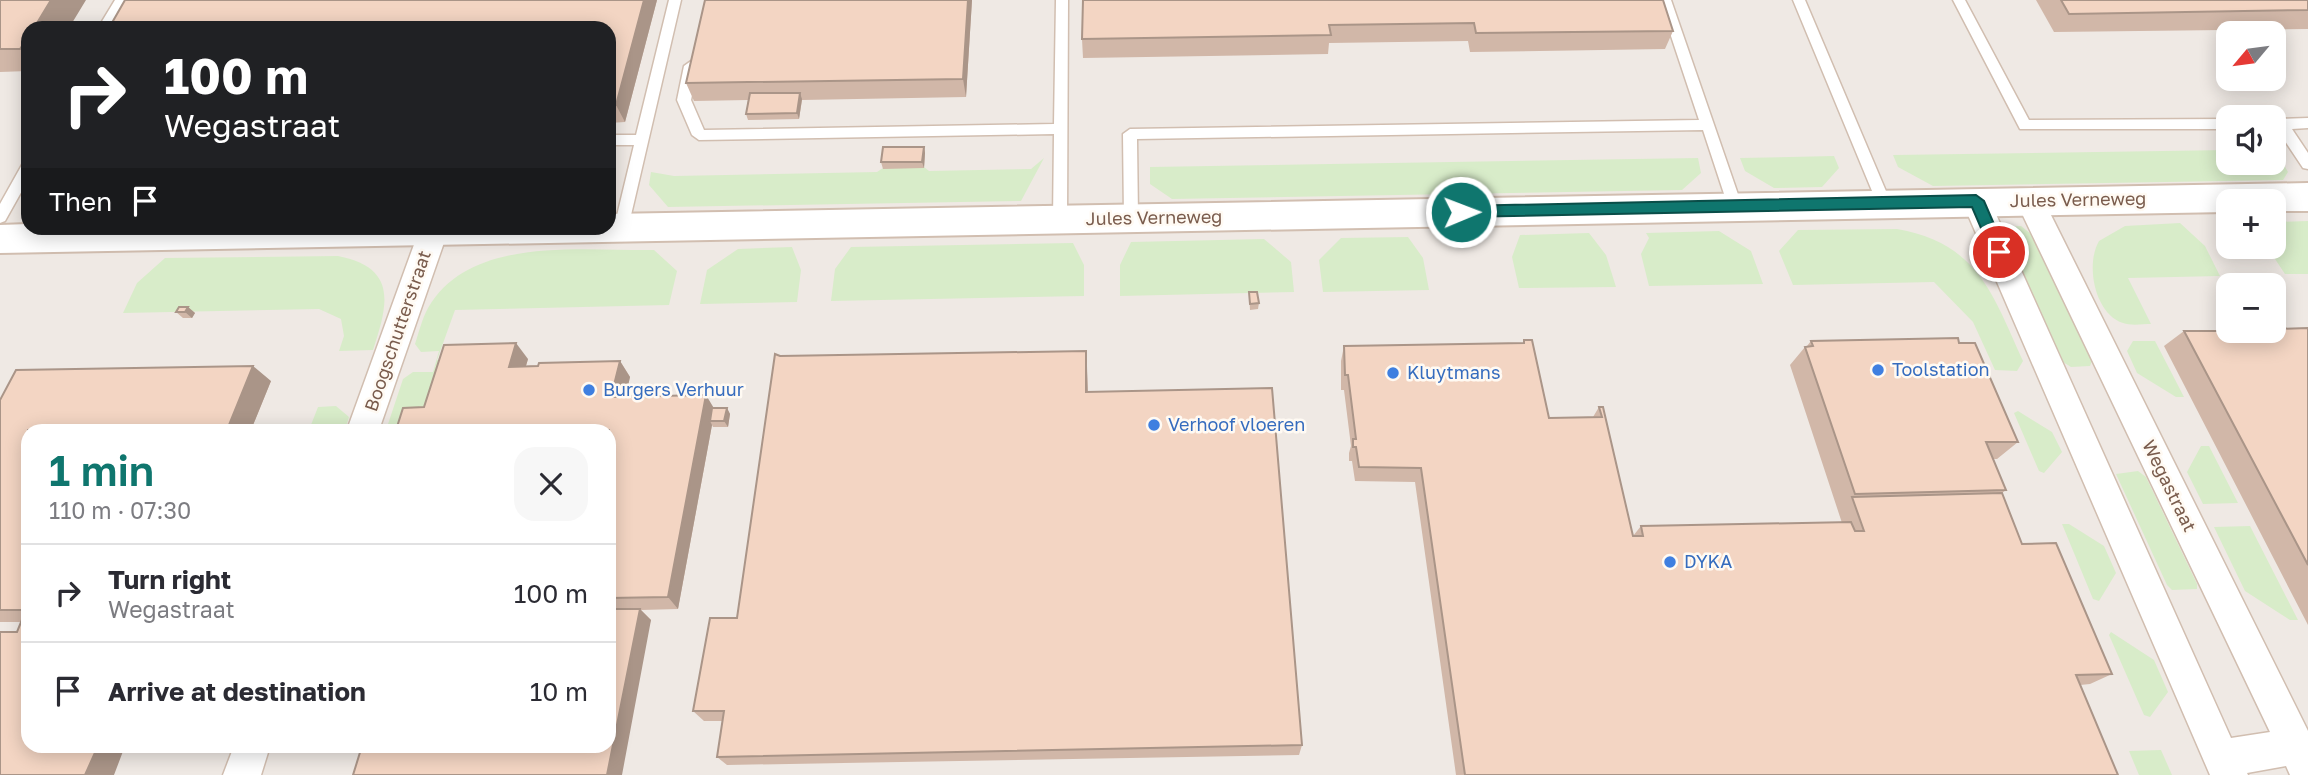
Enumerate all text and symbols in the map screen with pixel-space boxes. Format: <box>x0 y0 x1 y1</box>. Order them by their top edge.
north arrow <box>2216 21 2286 91</box>
map controls <box>2216 21 2286 343</box>
text: 100 m <box>164 46 308 105</box>
icon: right <box>49 49 140 140</box>
button: sound <box>2216 105 2286 175</box>
text: Wegastraat <box>164 106 340 144</box>
position arrow <box>1424 175 1498 249</box>
icon: arrive <box>126 182 164 220</box>
text: Then <box>49 186 112 217</box>
street label: Jules Verneweg <box>2009 187 2146 211</box>
button: + <box>2216 189 2286 259</box>
street label: Jules Verneweg <box>1085 205 1222 229</box>
pin <box>1969 222 2029 282</box>
icon: arrive <box>1980 233 2018 271</box>
street label: Boogschutterstraat <box>359 247 435 414</box>
button: − <box>2216 273 2286 343</box>
place label: Toolstation <box>1892 358 1990 380</box>
place label: Kluytmans <box>1407 361 1500 383</box>
marker: Toolstation <box>1870 362 1886 378</box>
marker: Kluytmans <box>1385 365 1401 381</box>
place label: Burgers Verhuur <box>603 378 744 400</box>
marker: Burgers Verhuur <box>581 382 597 398</box>
place label: Verhoof vloeren <box>1168 413 1305 435</box>
marker: Verhoof vloeren <box>1146 417 1162 433</box>
street label: Wegastraat <box>2138 436 2202 535</box>
text: 1 min <box>49 445 154 495</box>
button: close <box>514 447 588 521</box>
text: 110 m · 07:30 <box>49 496 191 524</box>
place label: DYKA <box>1684 550 1732 572</box>
marker: DYKA <box>1662 554 1678 570</box>
text: Turn right <box>108 564 231 595</box>
icon: right <box>49 574 87 612</box>
text: 100 m <box>514 578 588 609</box>
text: Wegastraat <box>108 595 235 623</box>
icon: arrive <box>49 672 87 710</box>
text: Arrive at destination <box>108 676 366 707</box>
text: 10 m <box>530 676 588 707</box>

